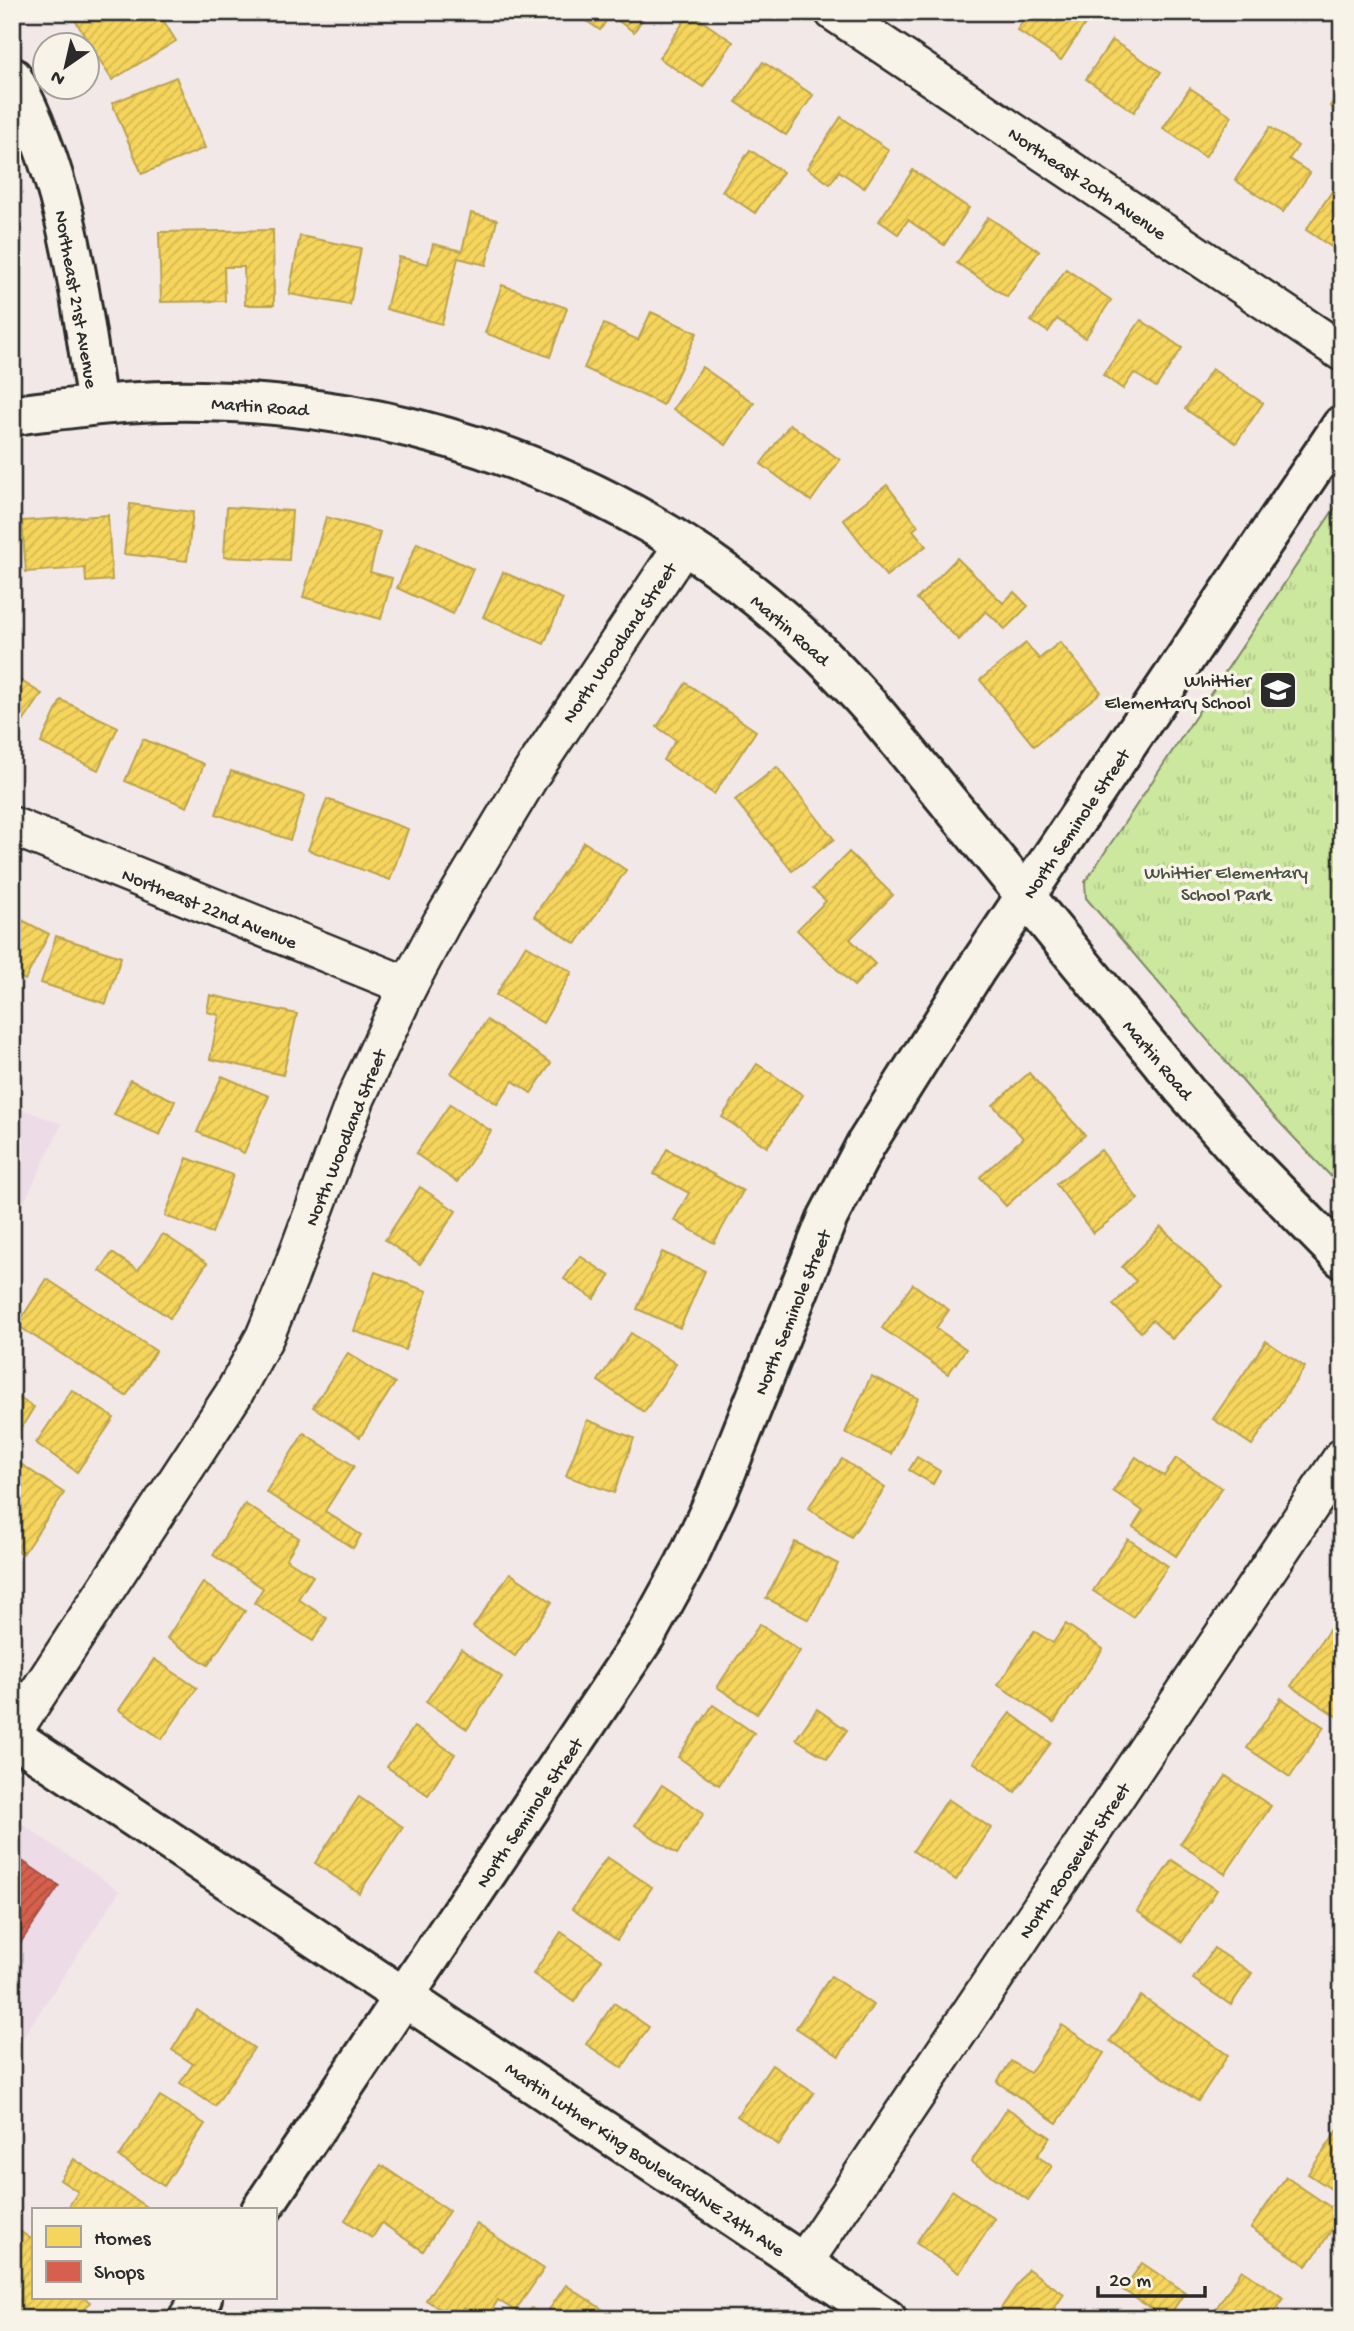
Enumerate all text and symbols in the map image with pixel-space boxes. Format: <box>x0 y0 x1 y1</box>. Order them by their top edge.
north arrow <box>32 32 102 102</box>
text: N <box>47 64 70 90</box>
street label: Northeast 20th Avenue <box>1002 123 1170 247</box>
street label: Northeast 21st Avenue <box>48 209 102 390</box>
street label: Martin Road <box>210 394 311 423</box>
street label: North Woodland Street <box>559 558 684 729</box>
street label: Martin Road <box>744 591 834 673</box>
school or university icon: Whittier Elementary School <box>1257 669 1299 711</box>
place label: Whittier Elementary School <box>1105 671 1253 716</box>
street label: North Seminole Street <box>1019 744 1138 904</box>
park label: Whittier Elementary School Park <box>1144 863 1308 908</box>
street label: Northeast 22nd Avenue <box>118 865 300 956</box>
street label: Martin Road <box>1116 1017 1198 1107</box>
street label: North Woodland Street <box>301 1045 394 1230</box>
street label: North Seminole Street <box>751 1225 839 1399</box>
street label: North Seminole Street <box>472 1733 591 1893</box>
street label: North Roosevelt Street <box>1015 1778 1138 1944</box>
street label: Martin Luther King Boulevard/NE 24th Ave <box>500 2058 788 2263</box>
legend <box>32 2208 276 2300</box>
text: Homes <box>94 2228 152 2253</box>
scale bar <box>1098 2254 1205 2298</box>
text: Shops <box>94 2262 145 2287</box>
text: 20 m <box>1109 2270 1151 2295</box>

